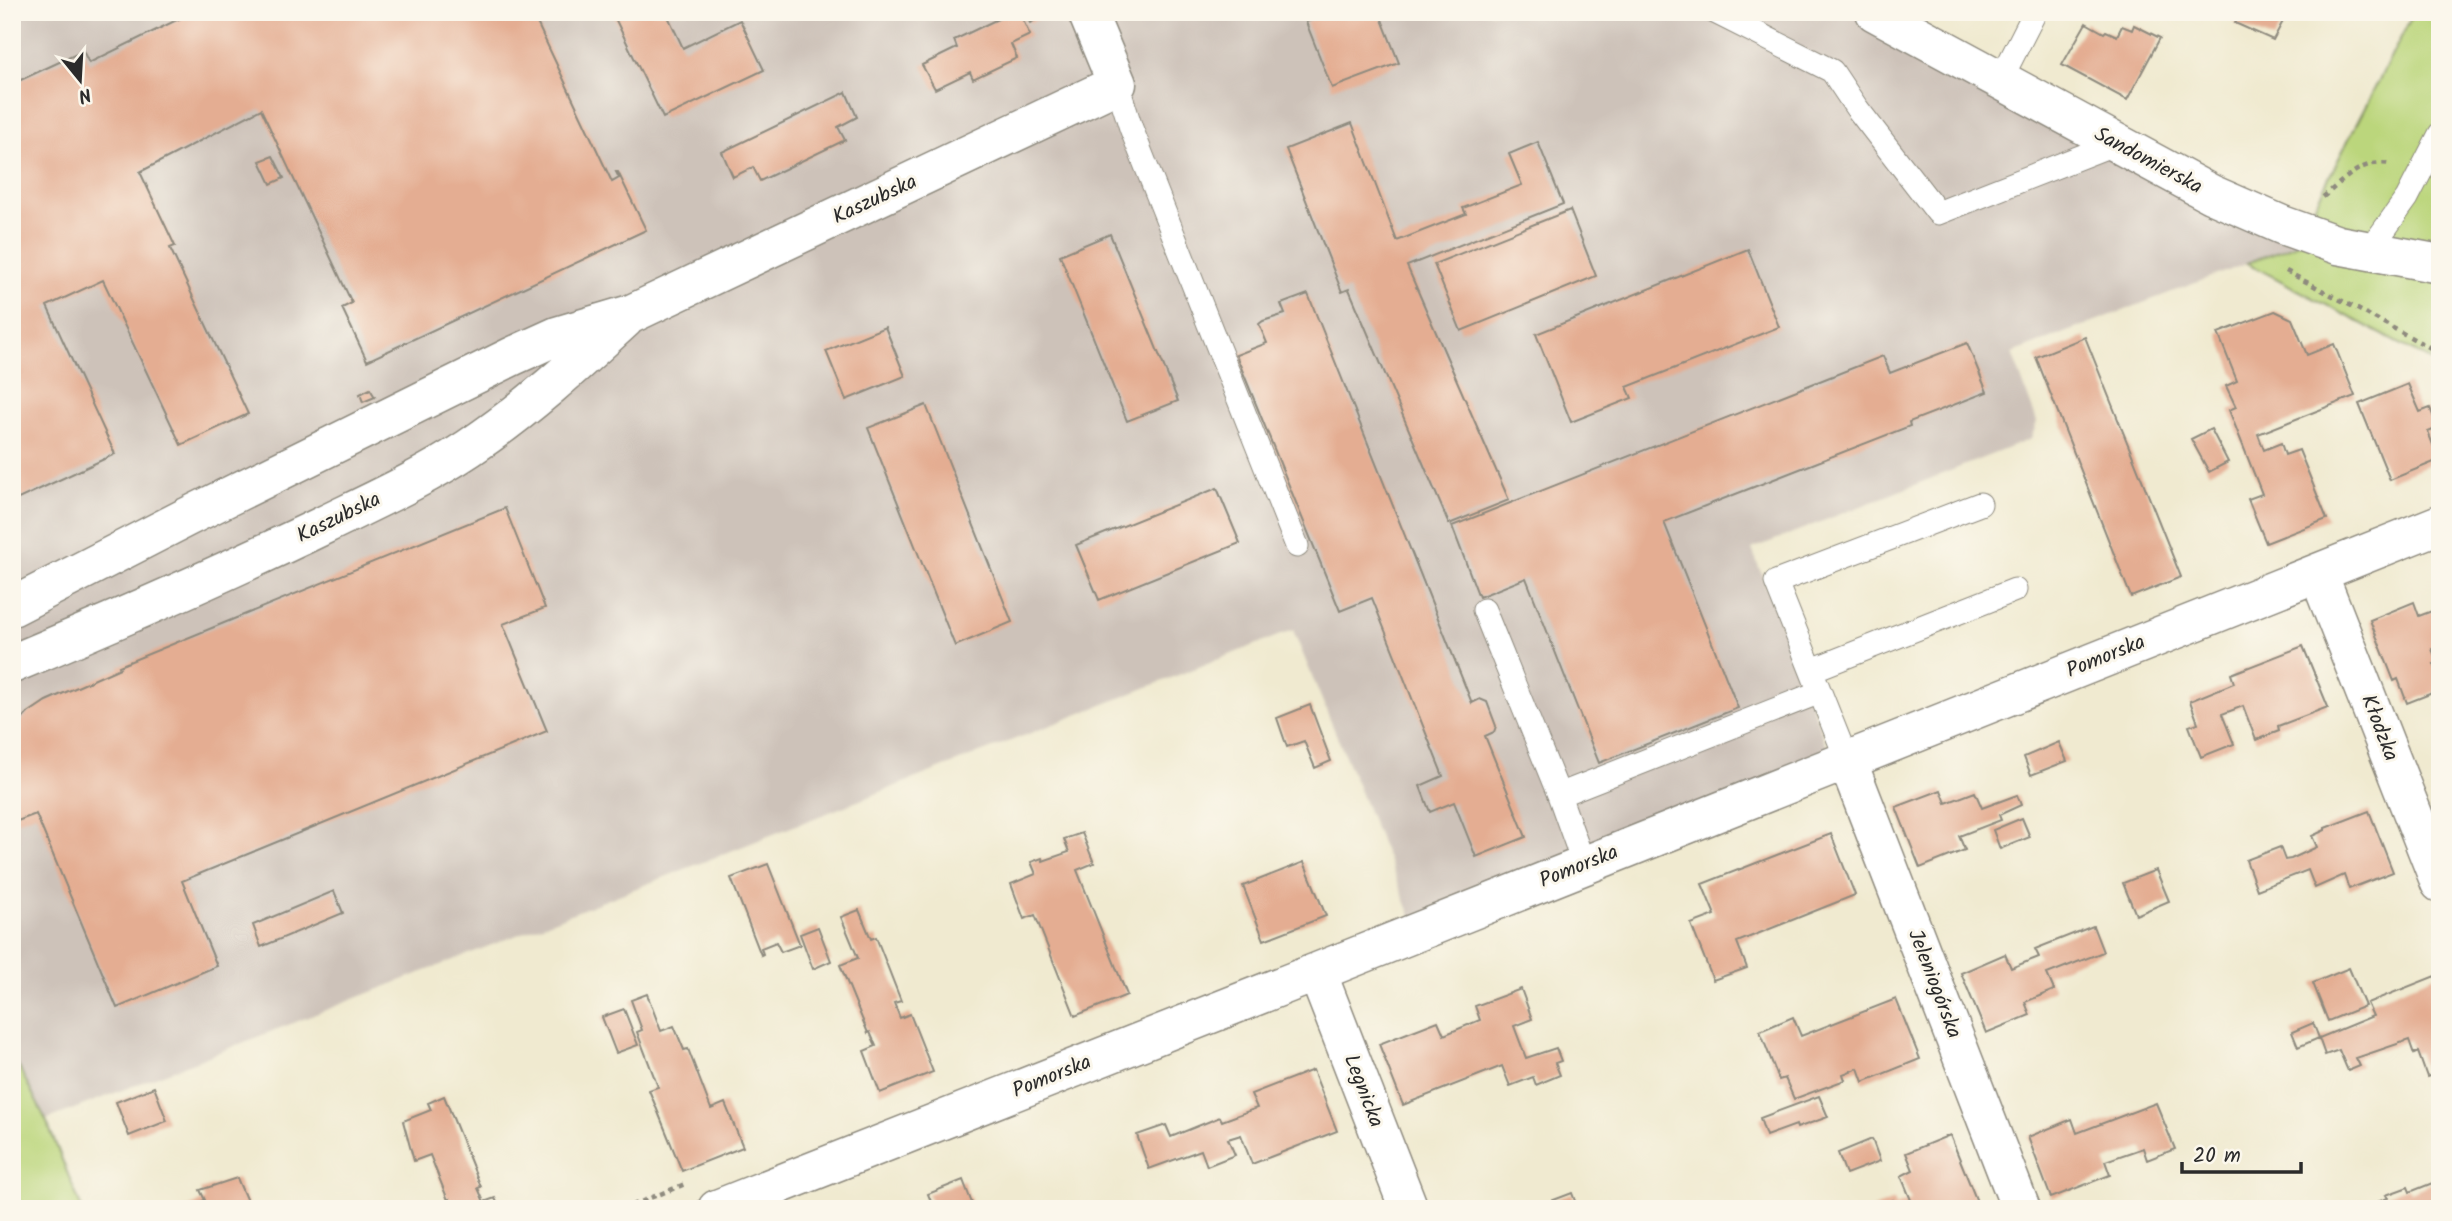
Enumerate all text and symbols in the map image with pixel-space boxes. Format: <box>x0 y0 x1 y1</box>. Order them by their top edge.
north arrow <box>46 46 116 116</box>
text: N <box>74 78 95 110</box>
street label: Sandomierska <box>2088 119 2208 203</box>
street label: Kaszubska <box>827 166 923 234</box>
street label: Kaszubska <box>291 483 387 553</box>
street label: Pomorska <box>2061 626 2151 688</box>
street label: Kłodzka <box>2351 690 2407 766</box>
street label: Pomorska <box>1534 836 1624 898</box>
street label: Jeleniogórska <box>1898 925 1970 1043</box>
street label: Pomorska <box>1007 1046 1097 1108</box>
street label: Legnicka <box>1334 1050 1392 1132</box>
scale bar <box>2182 1130 2302 1174</box>
text: 20 m <box>2193 1140 2241 1173</box>

